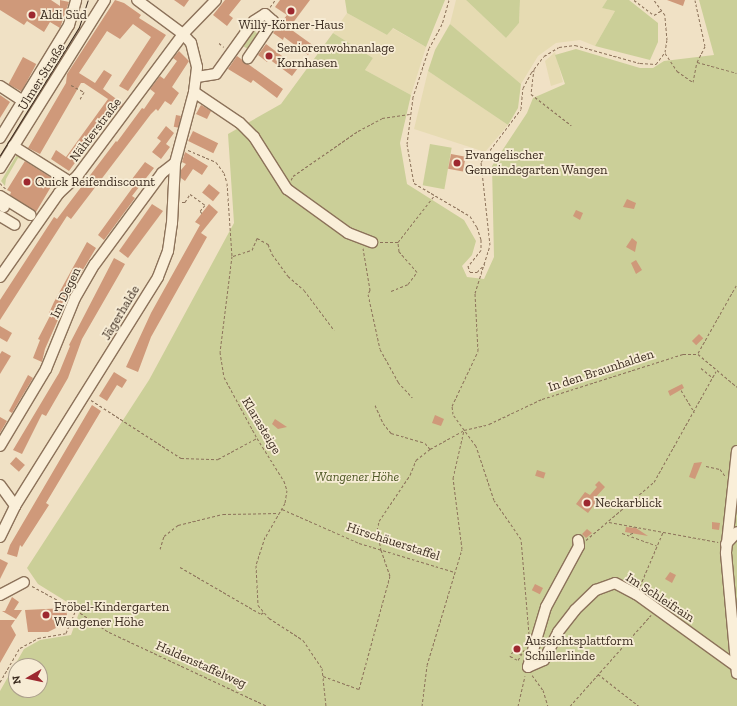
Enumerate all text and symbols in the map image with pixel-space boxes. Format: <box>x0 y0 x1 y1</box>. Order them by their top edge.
marker: Willy-Körner-Haus <box>286 6 296 16</box>
place label: Aldi Süd <box>40 7 87 23</box>
marker: Aldi Süd <box>27 10 37 20</box>
place label: Willy-Körner-Haus <box>238 17 344 33</box>
street label: Ulmer Straße <box>15 40 69 114</box>
place label: Seniorenwohnanlage Kornhasen <box>277 41 394 72</box>
marker: Seniorenwohnanlage Kornhasen <box>264 51 274 61</box>
street label: Nähterstraße <box>67 95 125 165</box>
place label: Evangelischer Gemeindegarten Wangen <box>465 148 608 179</box>
marker: Evangelischer Gemeindegarten Wangen <box>452 158 462 168</box>
place label: Quick Reifendiscount <box>35 174 155 190</box>
marker: Quick Reifendiscount <box>22 177 32 187</box>
street label: Im Degen <box>47 265 85 321</box>
street label: Jägerhalde <box>99 283 143 343</box>
street label: In den Braunhalden <box>546 347 656 395</box>
street label: Klarasteige <box>238 395 284 457</box>
park label: Wangener Höhe <box>315 469 399 485</box>
place label: Neckarblick <box>595 495 662 511</box>
marker: Neckarblick <box>582 498 592 508</box>
street label: Hirschäuerstaffel <box>344 520 442 564</box>
street label: Im Schleifrain <box>623 570 697 626</box>
place label: Fröbel-Kindergarten Wangener Höhe <box>54 600 169 631</box>
marker: Fröbel-Kindergarten Wangener Höhe <box>41 610 51 620</box>
place label: Aussichtsplattform Schillerlinde <box>525 634 633 665</box>
street label: Haldenstaffelweg <box>153 638 249 692</box>
marker: Aussichtsplattform Schillerlinde <box>512 644 522 654</box>
north arrow <box>8 658 48 698</box>
text: N <box>10 675 24 685</box>

